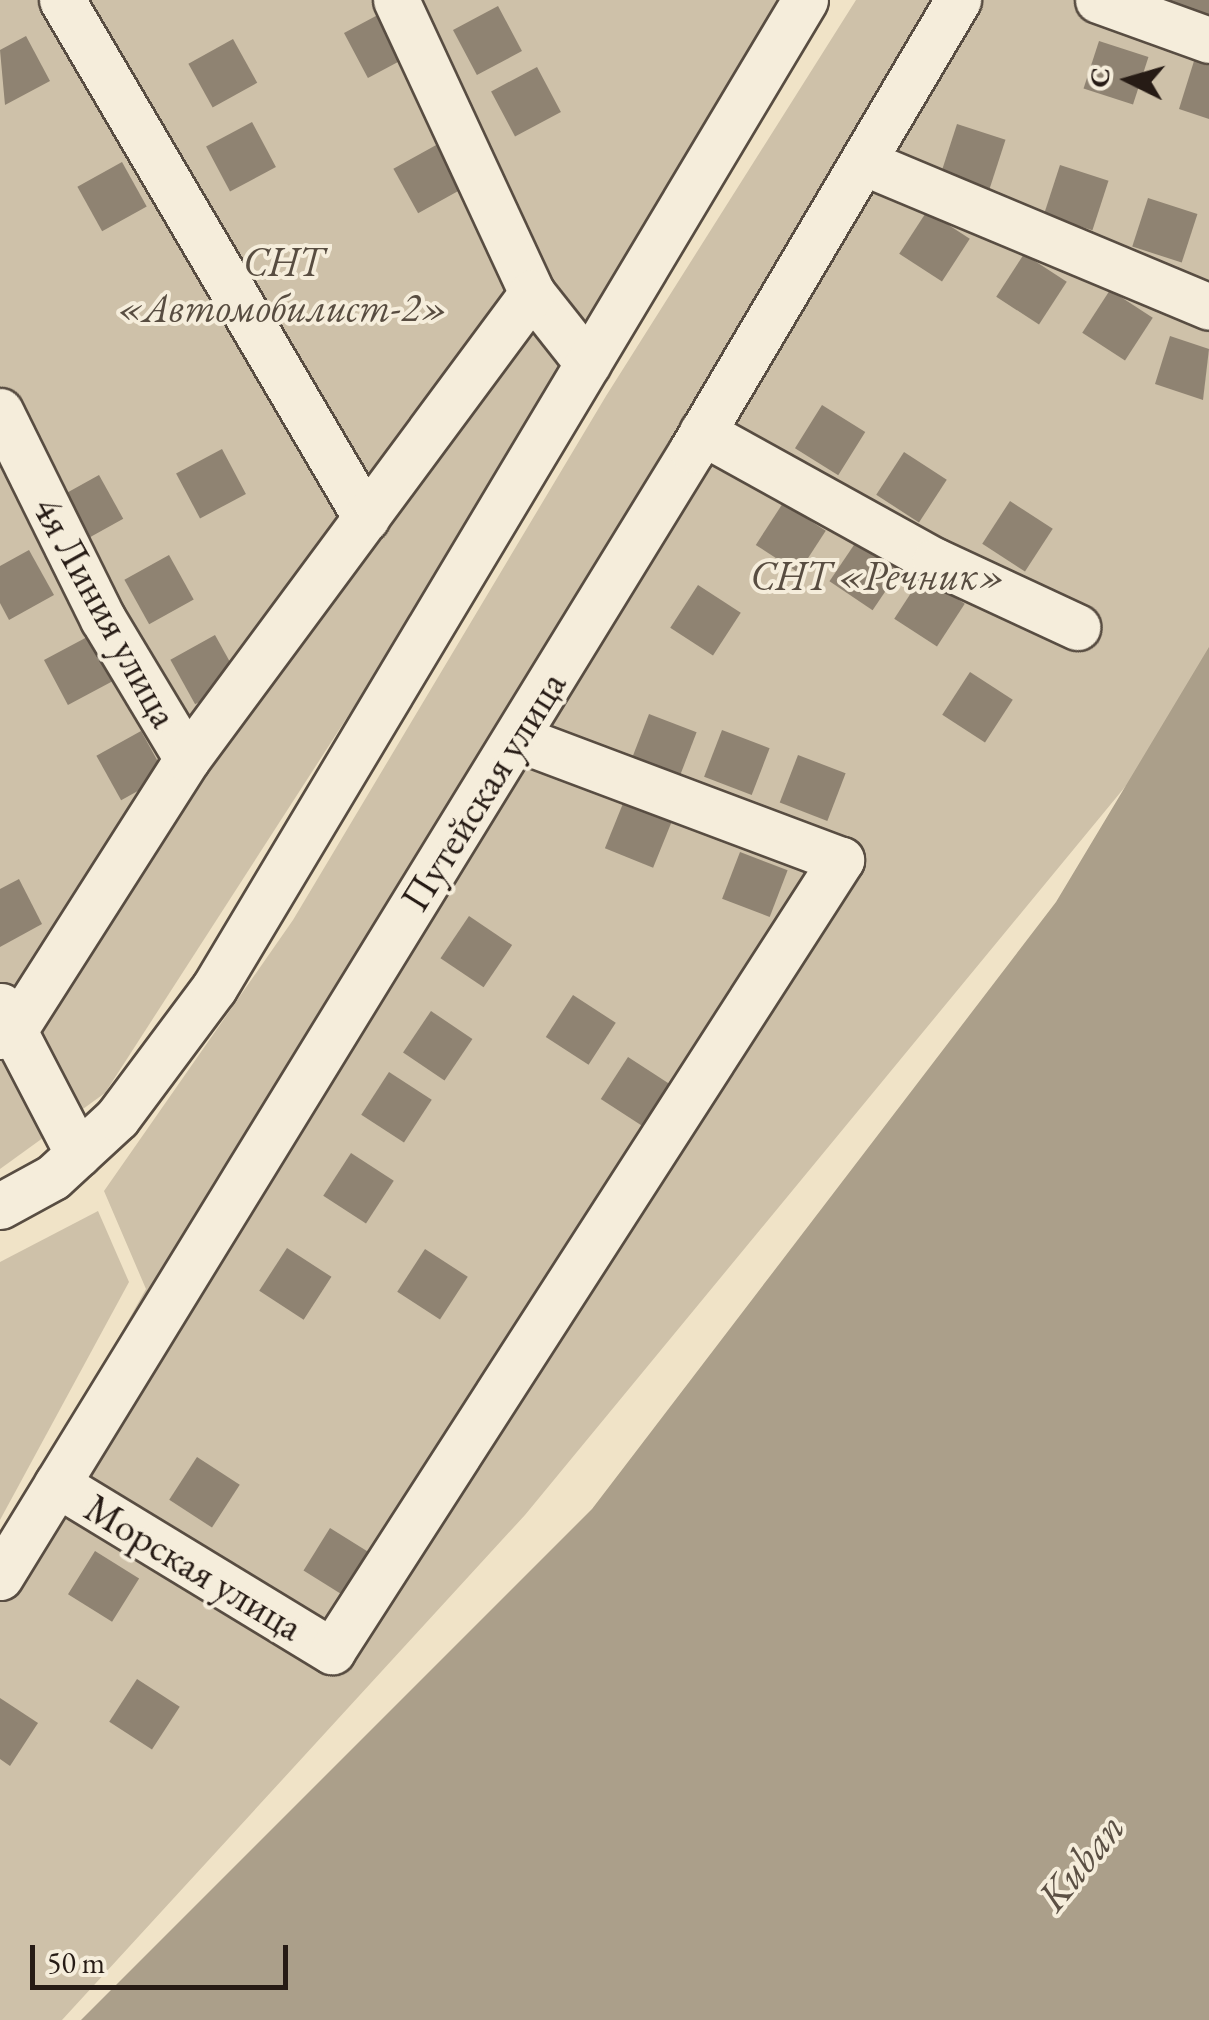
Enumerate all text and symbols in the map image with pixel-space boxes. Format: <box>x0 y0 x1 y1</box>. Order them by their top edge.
north arrow <box>1079 30 1179 130</box>
text: С <box>1080 66 1118 89</box>
park label: СНТ «Автомобилист-2» <box>118 237 448 331</box>
street label: 4я Линия улица <box>23 488 189 736</box>
park label: СНТ «Речник» <box>750 551 1006 599</box>
street label: Путейская улица <box>390 662 576 920</box>
street label: Морская улица <box>77 1483 311 1651</box>
water label: Kuban <box>1027 1803 1135 1921</box>
scale bar <box>35 1925 292 1987</box>
text: 50 m <box>47 1943 105 1982</box>

